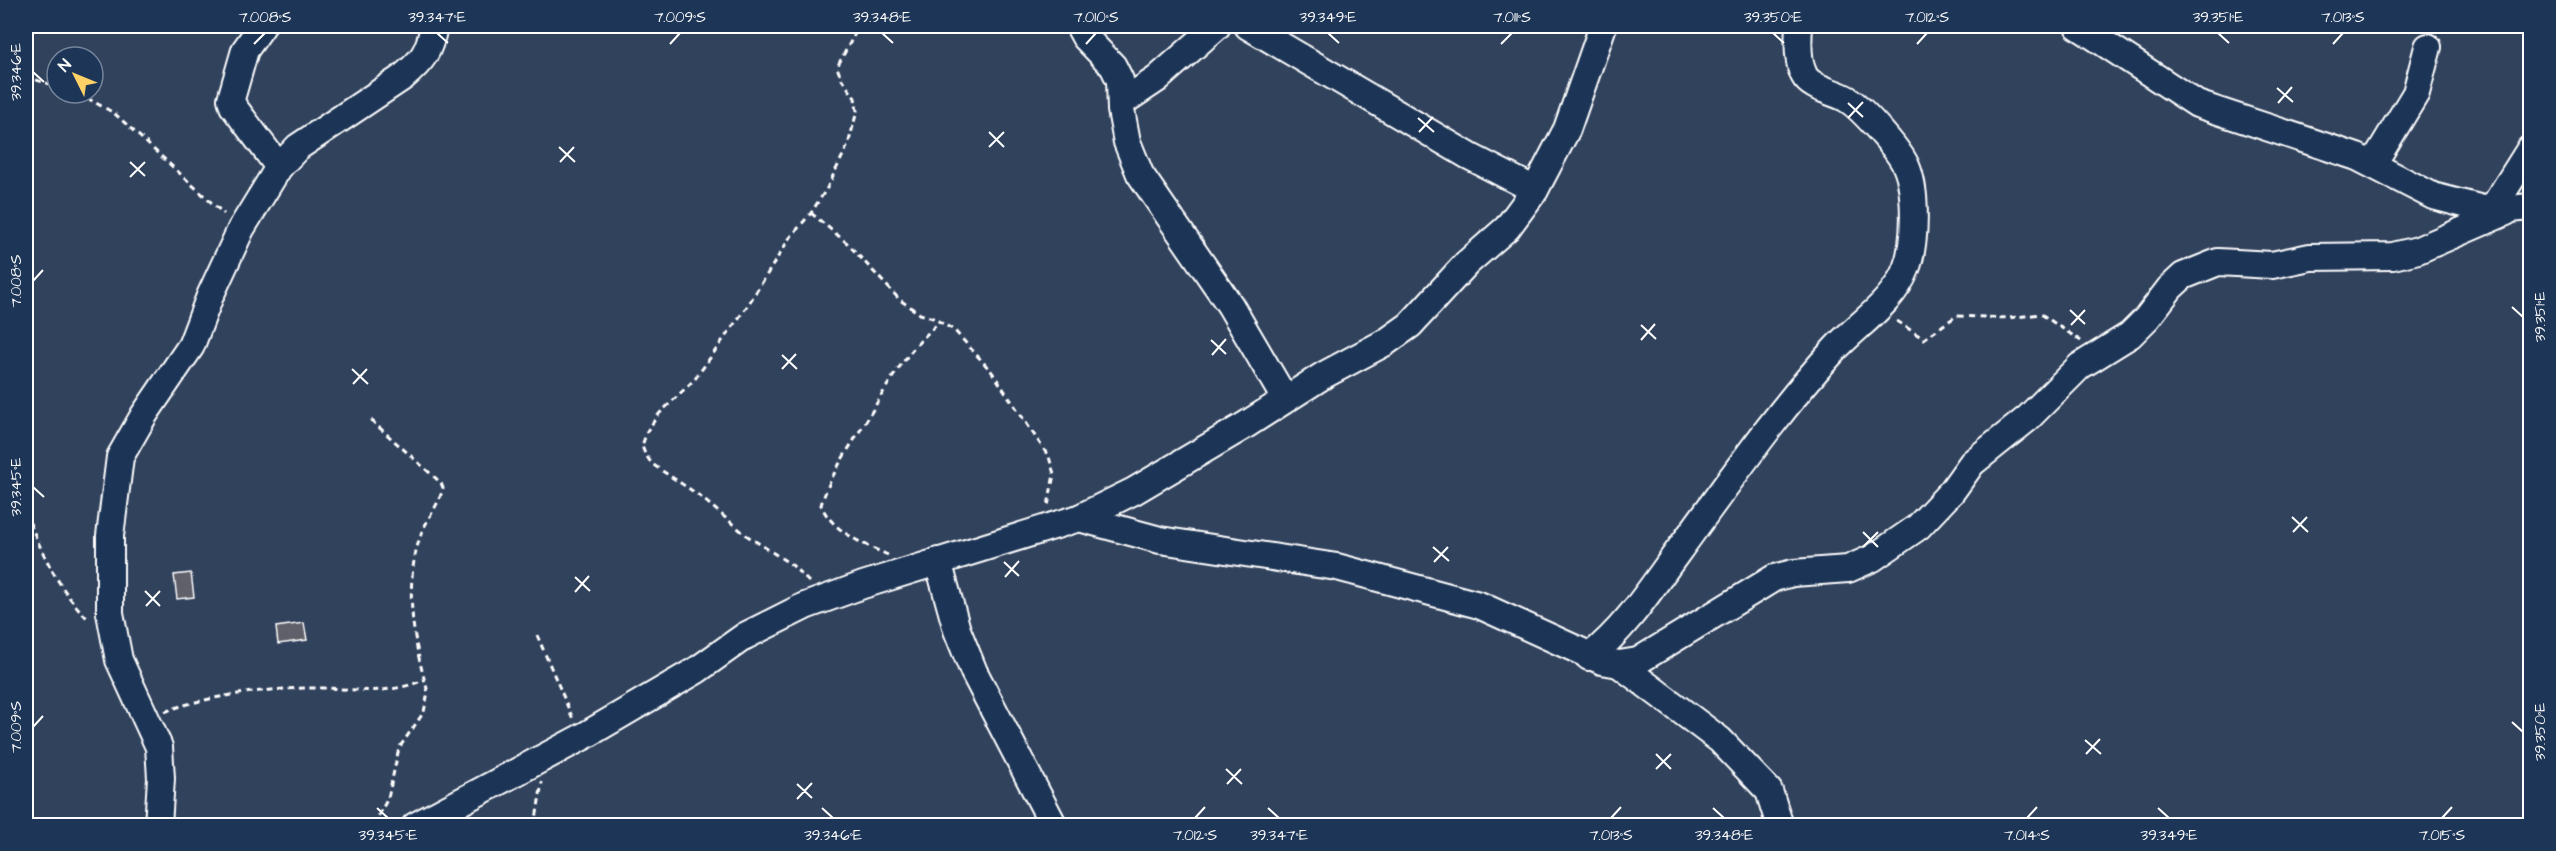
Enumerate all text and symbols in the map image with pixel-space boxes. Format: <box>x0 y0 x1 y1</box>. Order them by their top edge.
text: 7.008°S <box>239 7 292 28</box>
text: 39.347°E <box>408 7 466 28</box>
text: 7.009°S <box>654 7 706 28</box>
text: 39.348°E <box>853 7 911 28</box>
text: 7.010°S <box>1073 7 1119 28</box>
text: 39.349°E <box>1300 7 1357 28</box>
text: 7.011°S <box>1493 7 1531 28</box>
text: 39.350°E <box>1744 7 1802 28</box>
text: 7.012°S <box>1905 7 1949 28</box>
text: 39.351°E <box>2193 7 2243 28</box>
text: 7.013°S <box>2321 7 2365 28</box>
text: 39.346°E <box>6 43 27 101</box>
north arrow <box>45 45 105 105</box>
text: N <box>53 54 76 77</box>
text: 7.008°S <box>6 254 27 307</box>
text: 39.351°E <box>2530 292 2551 342</box>
text: 39.345°E <box>6 457 27 516</box>
text: 7.009°S <box>6 701 27 753</box>
text: 39.350°E <box>2530 703 2551 761</box>
text: 39.345°E <box>359 825 418 846</box>
text: 39.346°E <box>804 825 862 846</box>
text: 7.012°S <box>1173 825 1217 846</box>
text: 39.347°E <box>1250 825 1308 846</box>
text: 7.013°S <box>1589 825 1633 846</box>
text: 39.348°E <box>1695 825 1753 846</box>
text: 7.014°S <box>2004 825 2050 846</box>
text: 39.349°E <box>2141 825 2198 846</box>
text: 7.015°S <box>2419 825 2465 846</box>

